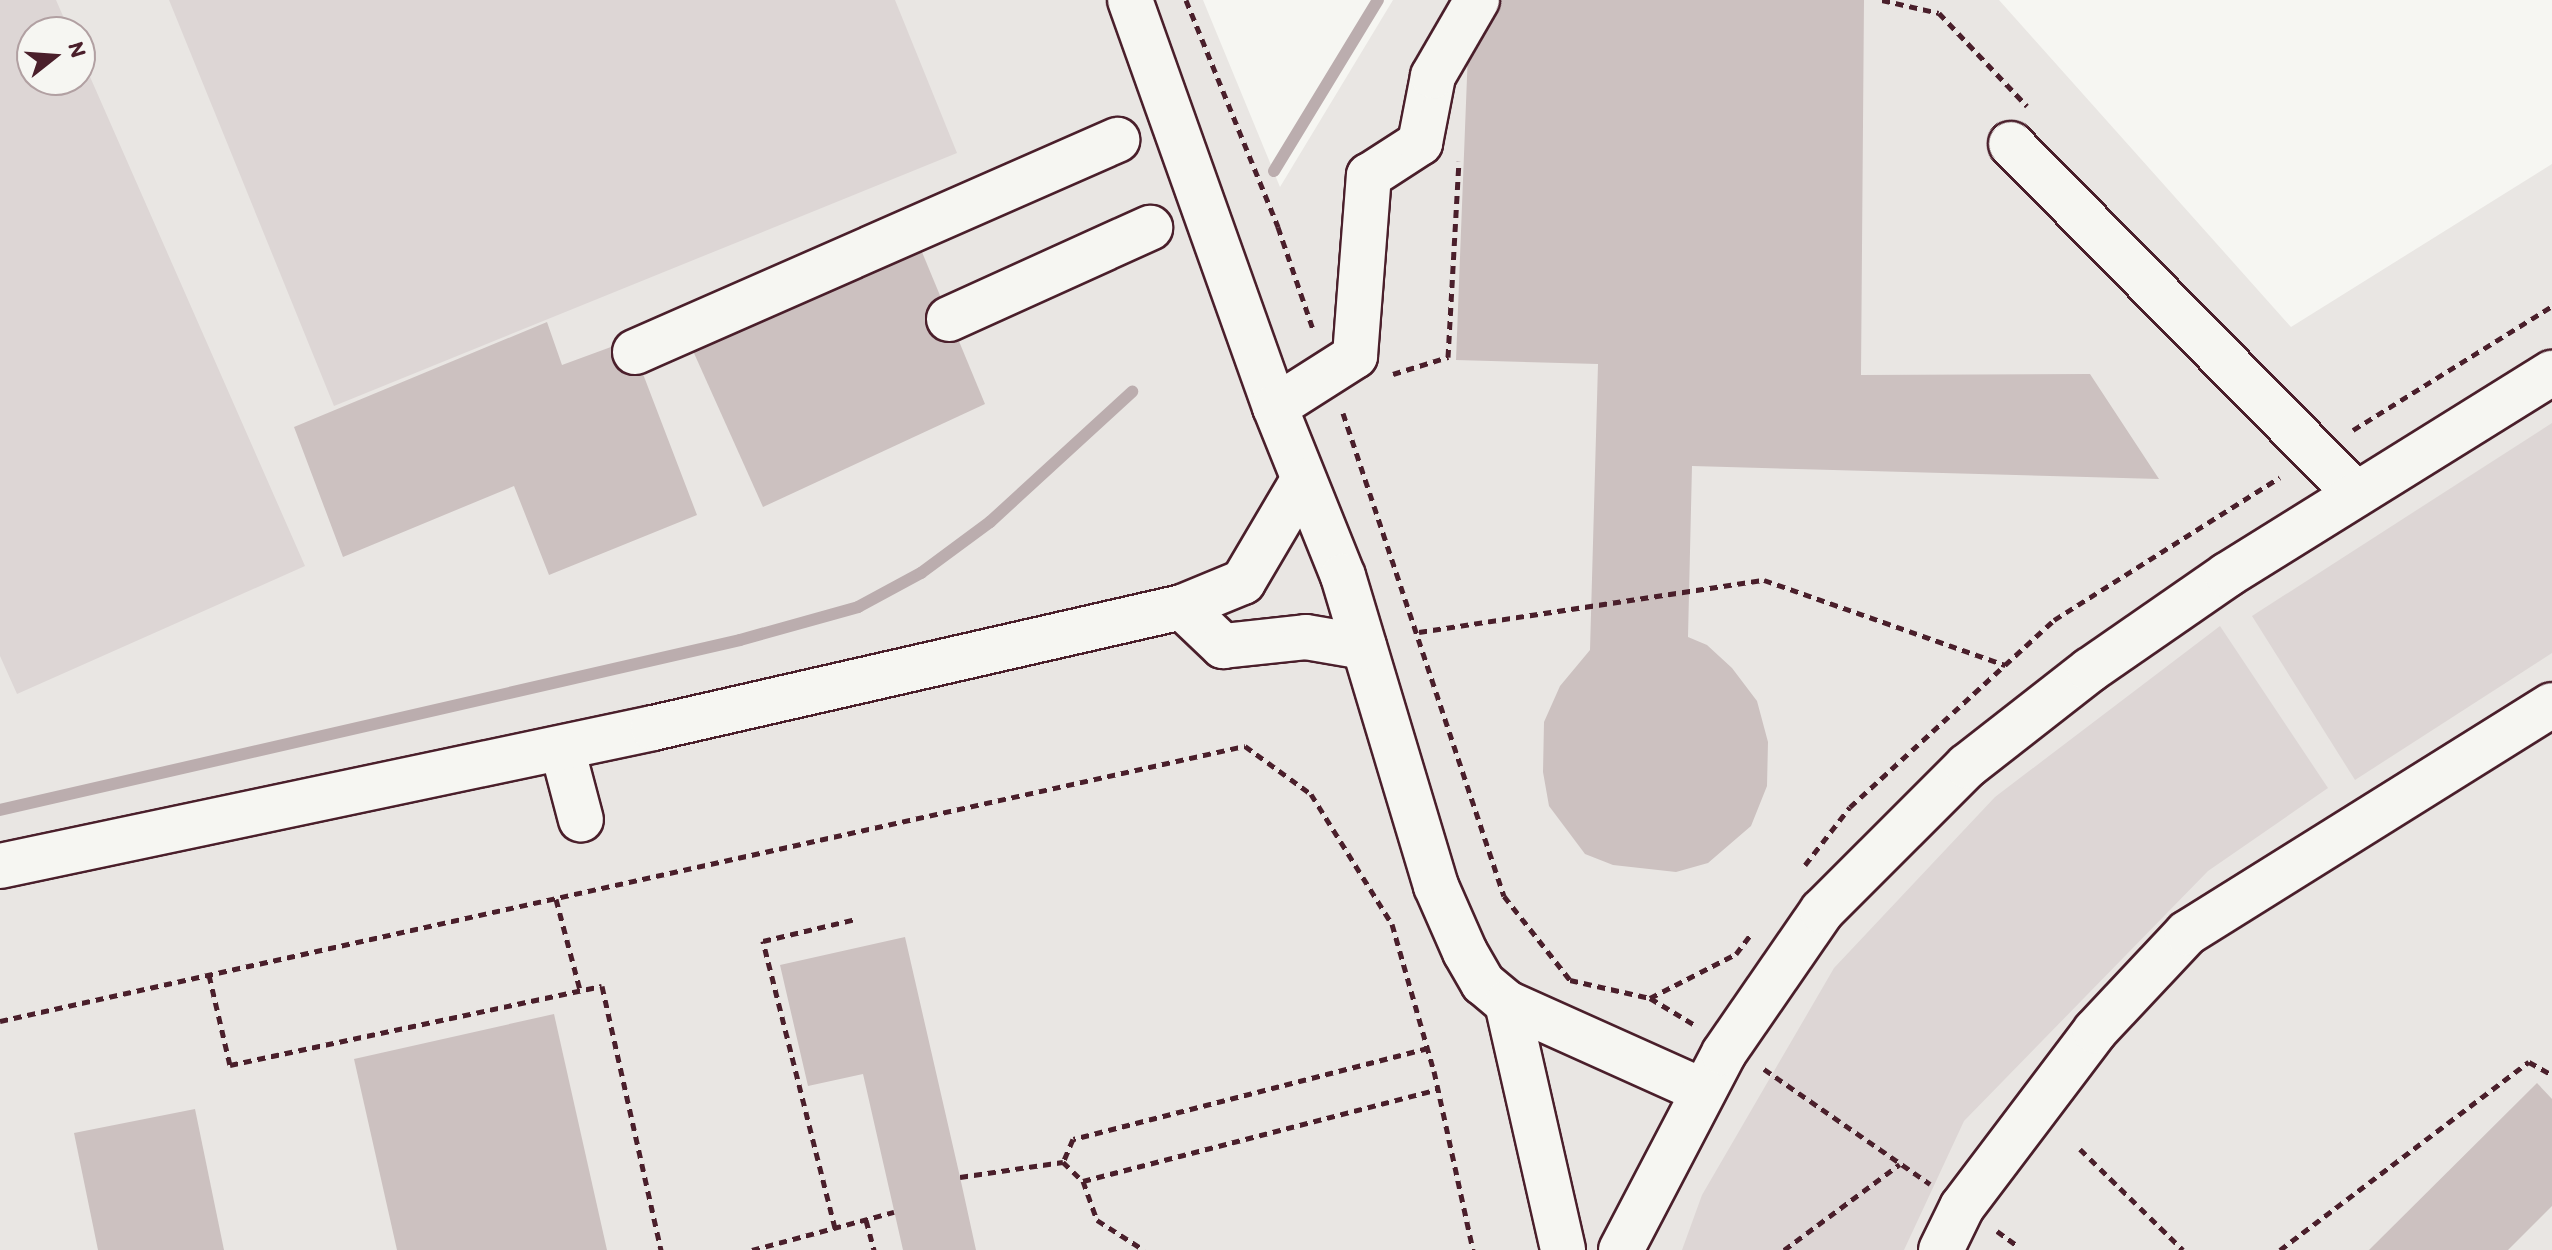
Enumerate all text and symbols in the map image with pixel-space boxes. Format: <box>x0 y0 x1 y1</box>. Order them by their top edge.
north arrow <box>16 16 96 96</box>
text: N <box>62 38 93 60</box>

